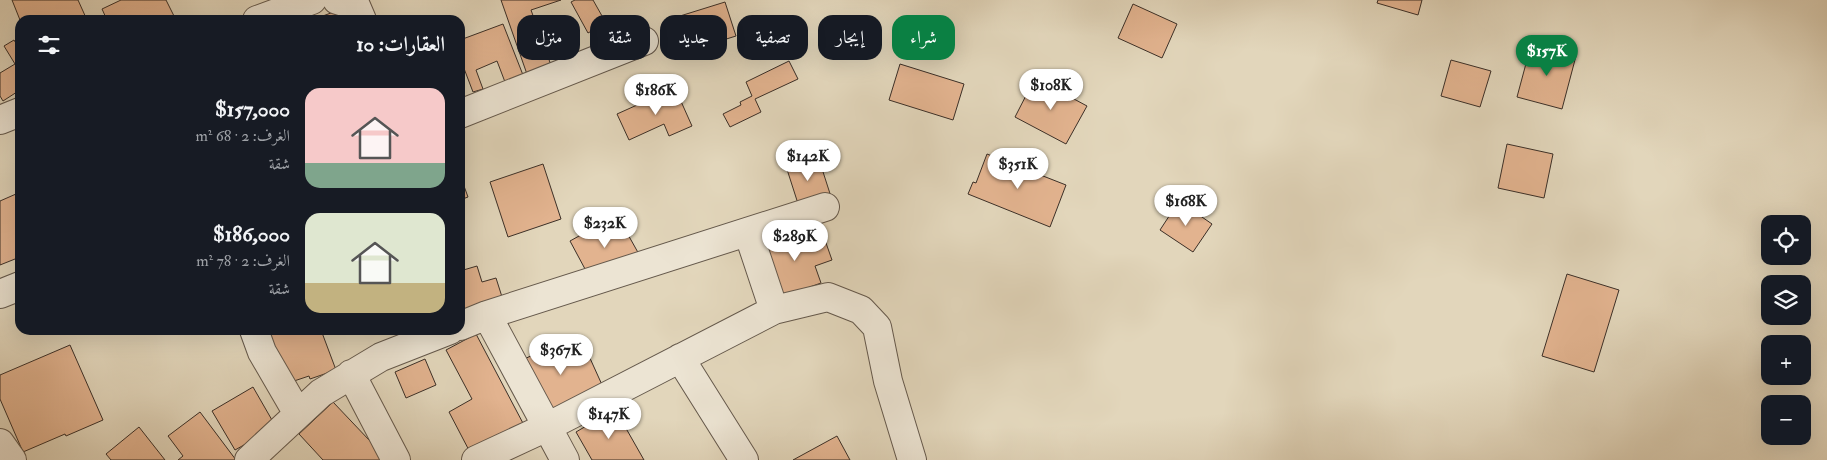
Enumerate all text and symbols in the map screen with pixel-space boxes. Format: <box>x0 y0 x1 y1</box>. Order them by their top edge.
chip: منزل <box>517 15 580 60</box>
chip: شقة <box>590 15 650 60</box>
chip: جديد <box>660 15 727 60</box>
chip: تصفية <box>737 15 808 60</box>
chip: إيجار <box>818 15 882 60</box>
chip: شراء <box>892 15 955 60</box>
icon: filters <box>35 31 63 59</box>
text: العقارات: 10 <box>356 31 445 58</box>
pin: $157K <box>1512 34 1582 77</box>
text: $157K <box>1527 41 1567 61</box>
pin: $108K <box>1016 68 1086 111</box>
pin: $186K <box>621 74 691 116</box>
text: $108K <box>1030 75 1072 95</box>
text: $186K <box>635 80 677 100</box>
text: $157,000 <box>215 96 290 123</box>
icon: home <box>345 108 405 168</box>
text: الغرف: 2 · 68 m² <box>195 126 290 146</box>
pin: $142K <box>773 140 843 182</box>
text: $142K <box>787 146 829 166</box>
pin: $351K <box>983 148 1053 190</box>
text: شقة <box>269 154 290 174</box>
text: $351K <box>998 154 1038 174</box>
pin: $168K <box>1151 184 1221 227</box>
text: $168K <box>1165 191 1207 211</box>
pin: $232K <box>570 206 640 249</box>
text: $232K <box>584 213 626 233</box>
map controls <box>1761 215 1811 445</box>
button: locate <box>1761 215 1811 265</box>
pin: $289K <box>760 220 830 262</box>
text: $186,000 <box>213 221 290 248</box>
text: $289K <box>773 226 817 246</box>
icon: home <box>345 233 405 293</box>
text: الغرف: 2 · 78 m² <box>196 251 290 271</box>
button: layers <box>1761 275 1811 325</box>
text: شقة <box>269 279 290 299</box>
pin: $367K <box>526 334 596 376</box>
button: + <box>1761 335 1811 385</box>
text: $367K <box>540 340 582 360</box>
button: − <box>1761 395 1811 445</box>
pin: $147K <box>574 398 644 440</box>
text: $147K <box>588 404 630 424</box>

